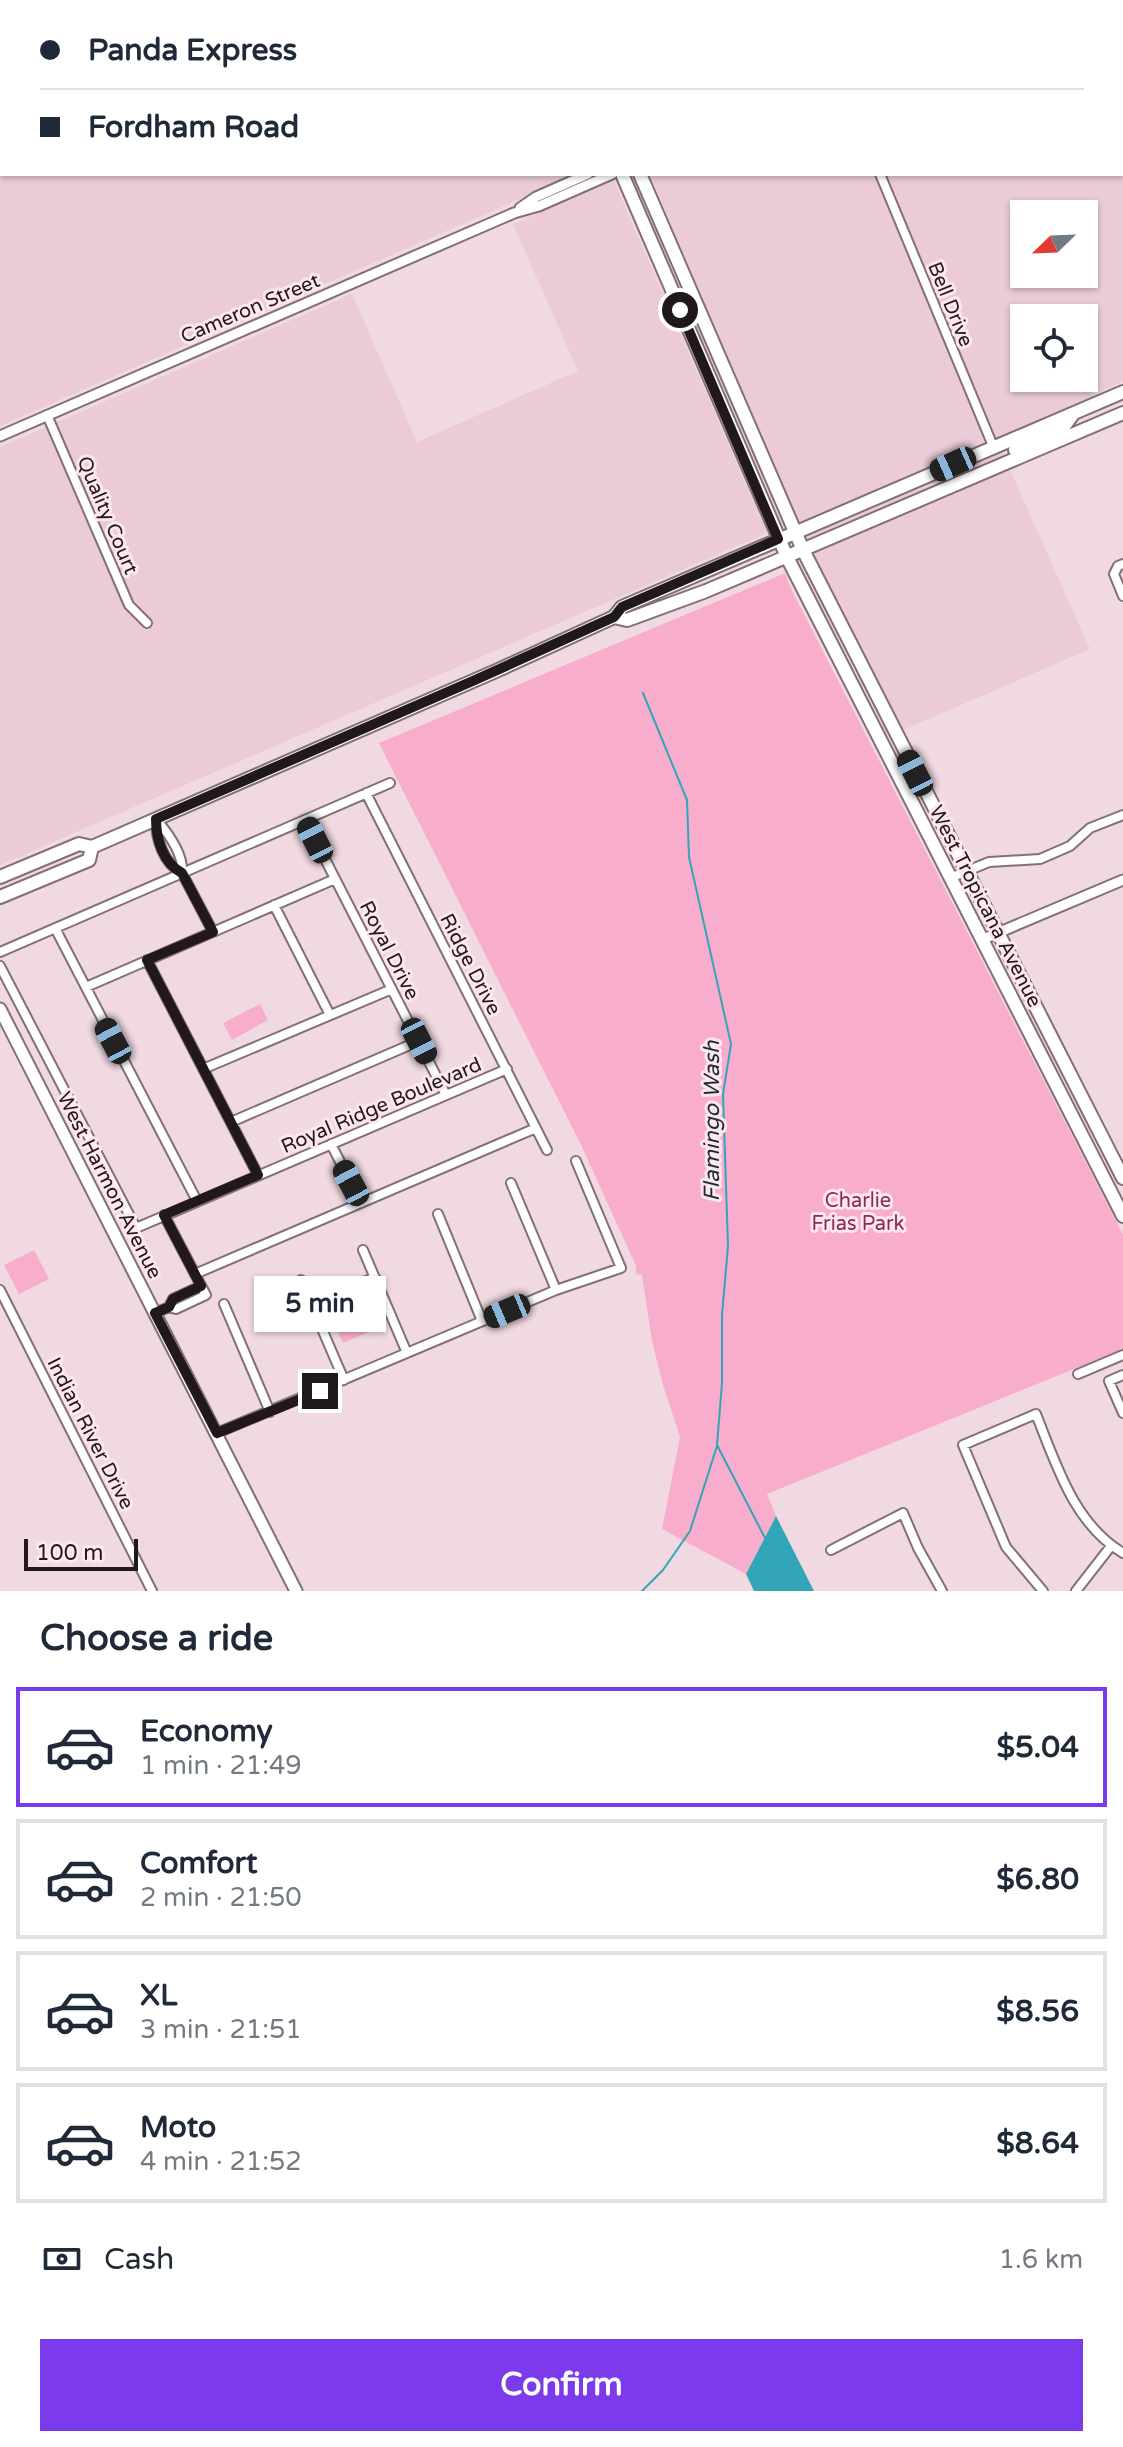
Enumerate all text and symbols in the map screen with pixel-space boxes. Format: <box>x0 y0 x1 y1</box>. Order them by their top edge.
text: Panda Express <box>88 32 297 69</box>
text: Fordham Road <box>88 109 299 146</box>
north arrow <box>1010 200 1098 288</box>
map controls <box>1010 200 1098 392</box>
street label: Bell Drive <box>922 258 978 350</box>
street label: Cameron Street <box>177 269 324 349</box>
route start <box>662 292 698 328</box>
button: locate <box>1010 304 1098 392</box>
car <box>926 443 980 485</box>
street label: Quality Court <box>71 453 143 578</box>
car <box>893 746 937 800</box>
street label: West Tropicana Avenue <box>924 802 1046 1011</box>
car <box>293 813 337 867</box>
street label: Royal Drive <box>354 897 424 1004</box>
street label: Ridge Drive <box>434 910 506 1019</box>
car <box>91 1014 135 1068</box>
car <box>397 1014 441 1068</box>
water label: Flamingo Wash <box>699 1040 725 1201</box>
street label: Royal Ridge Boulevard <box>278 1053 485 1159</box>
street label: West Harmon Avenue <box>52 1088 167 1283</box>
car <box>329 1156 373 1210</box>
park label: Charlie Frias Park <box>811 1189 905 1236</box>
callout: 5 min <box>254 1275 386 1331</box>
text: 5 min <box>285 1288 355 1319</box>
car <box>480 1291 534 1331</box>
street label: Indian River Drive <box>42 1354 139 1513</box>
route end <box>302 1373 338 1409</box>
scale bar <box>24 1535 138 1571</box>
text: 100 m <box>36 1540 103 1566</box>
text: Choose a ride <box>40 1617 273 1660</box>
icon: car <box>44 1711 116 1783</box>
text: Economy <box>140 1713 273 1750</box>
text: $5.04 <box>997 1729 1079 1766</box>
text: 1 min · 21:49 <box>140 1750 302 1781</box>
icon: car <box>44 1843 116 1915</box>
text: Comfort <box>140 1845 258 1882</box>
text: $6.80 <box>996 1861 1079 1898</box>
text: 2 min · 21:50 <box>140 1882 302 1913</box>
icon: car <box>44 1975 116 2047</box>
text: XL <box>140 1977 177 2014</box>
text: $8.56 <box>996 1993 1079 2030</box>
text: 3 min · 21:51 <box>140 2014 302 2045</box>
icon: car <box>44 2107 116 2179</box>
text: Moto <box>140 2109 216 2146</box>
text: $8.64 <box>996 2125 1079 2162</box>
text: 4 min · 21:52 <box>140 2146 302 2177</box>
icon: cash <box>40 2237 84 2281</box>
text: Cash <box>104 2241 174 2278</box>
text: 1.6 km <box>999 2244 1083 2275</box>
button: Confirm <box>40 2339 1083 2431</box>

